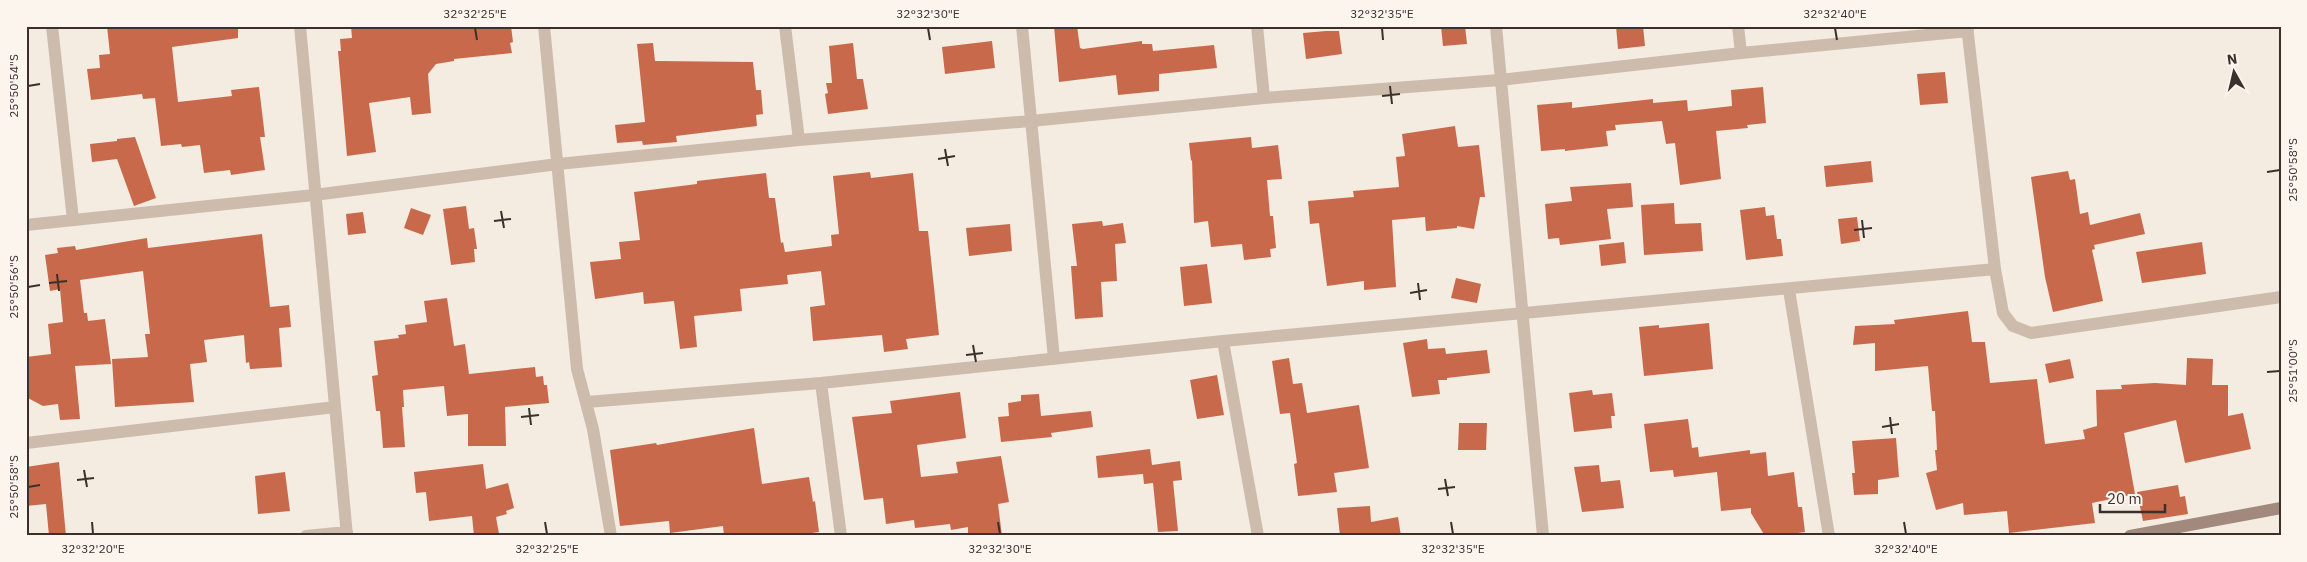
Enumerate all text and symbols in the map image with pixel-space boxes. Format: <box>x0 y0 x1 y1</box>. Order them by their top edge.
text: 32°32'25"E <box>443 6 507 21</box>
text: 32°32'30"E <box>896 6 960 21</box>
text: 32°32'35"E <box>1350 6 1414 21</box>
text: 32°32'40"E <box>1803 6 1867 21</box>
north arrow <box>2210 48 2260 98</box>
text: N <box>2226 50 2238 69</box>
text: 25°50'54"S <box>6 54 21 118</box>
text: 25°50'58"S <box>2285 138 2300 202</box>
text: 25°50'56"S <box>6 255 21 319</box>
text: 25°51'00"S <box>2285 339 2300 403</box>
text: 25°50'58"S <box>6 455 21 519</box>
scale bar <box>2100 482 2164 514</box>
text: 20 m <box>2107 489 2142 508</box>
text: 32°32'20"E <box>61 541 125 556</box>
text: 32°32'25"E <box>515 541 579 556</box>
text: 32°32'30"E <box>968 541 1032 556</box>
text: 32°32'35"E <box>1421 541 1485 556</box>
text: 32°32'40"E <box>1874 541 1938 556</box>

